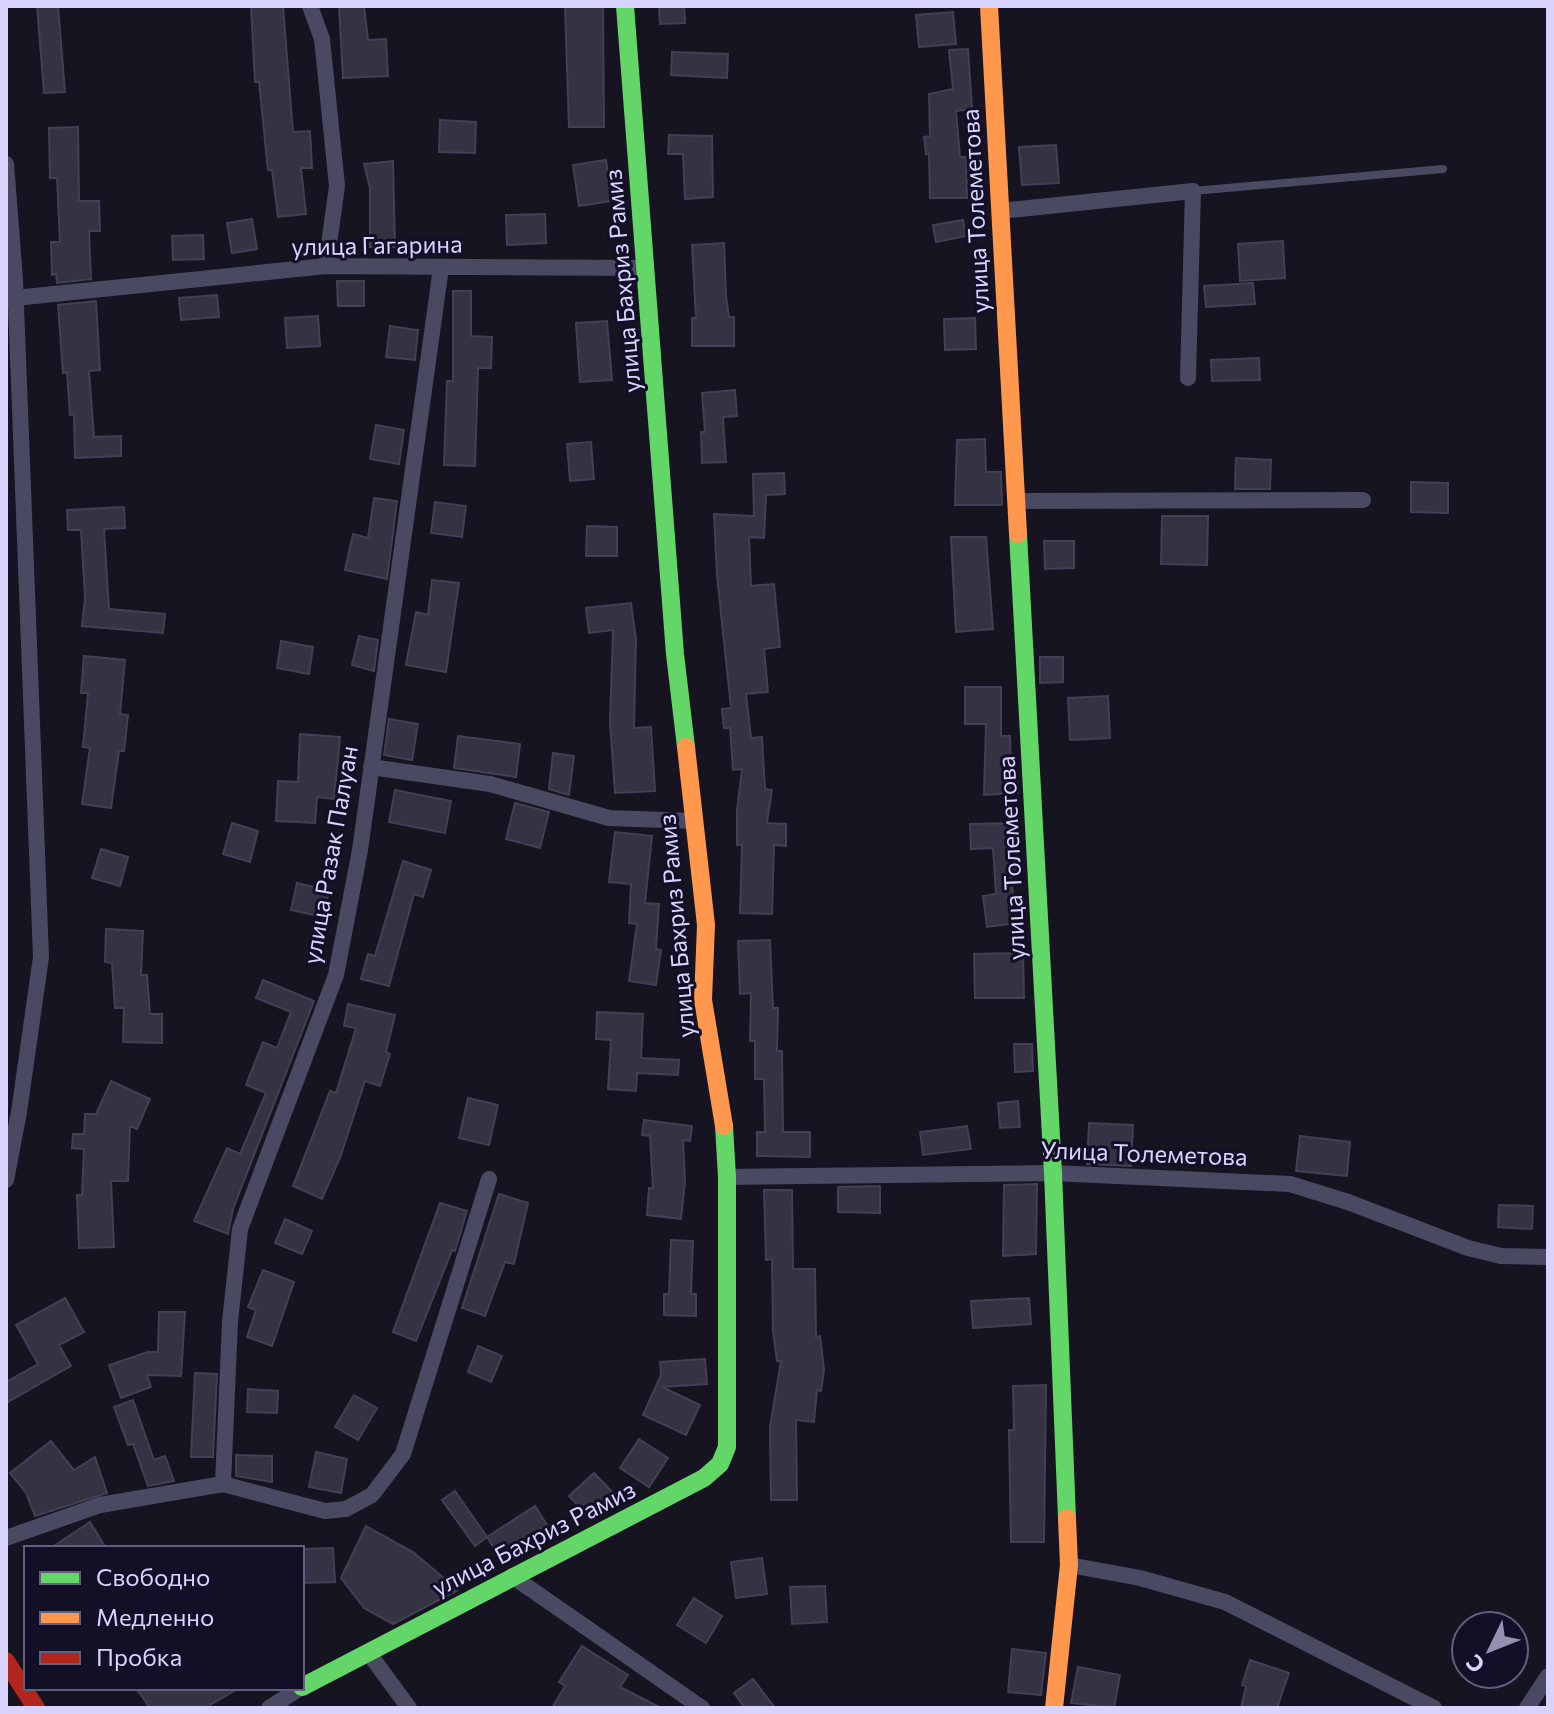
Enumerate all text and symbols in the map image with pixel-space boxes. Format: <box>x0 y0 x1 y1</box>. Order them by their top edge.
street label: улица Толеметова <box>955 108 994 314</box>
street label: улица Бахриз Рамиз <box>597 168 646 394</box>
street label: улица Гагарина <box>291 229 463 260</box>
street label: улица Разак Палуан <box>296 743 363 966</box>
street label: улица Толеметова <box>991 755 1030 961</box>
street label: улица Бахриз Рамиз <box>651 813 700 1039</box>
street label: Улица Толеметова <box>1040 1134 1248 1171</box>
street label: улица Бахриз Рамиз <box>427 1474 640 1602</box>
legend <box>24 1546 304 1690</box>
text: Свободно <box>96 1562 210 1591</box>
text: Медленно <box>96 1602 214 1631</box>
north arrow <box>1450 1610 1530 1690</box>
text: Пробка <box>96 1642 182 1671</box>
text: С <box>1460 1649 1490 1679</box>

